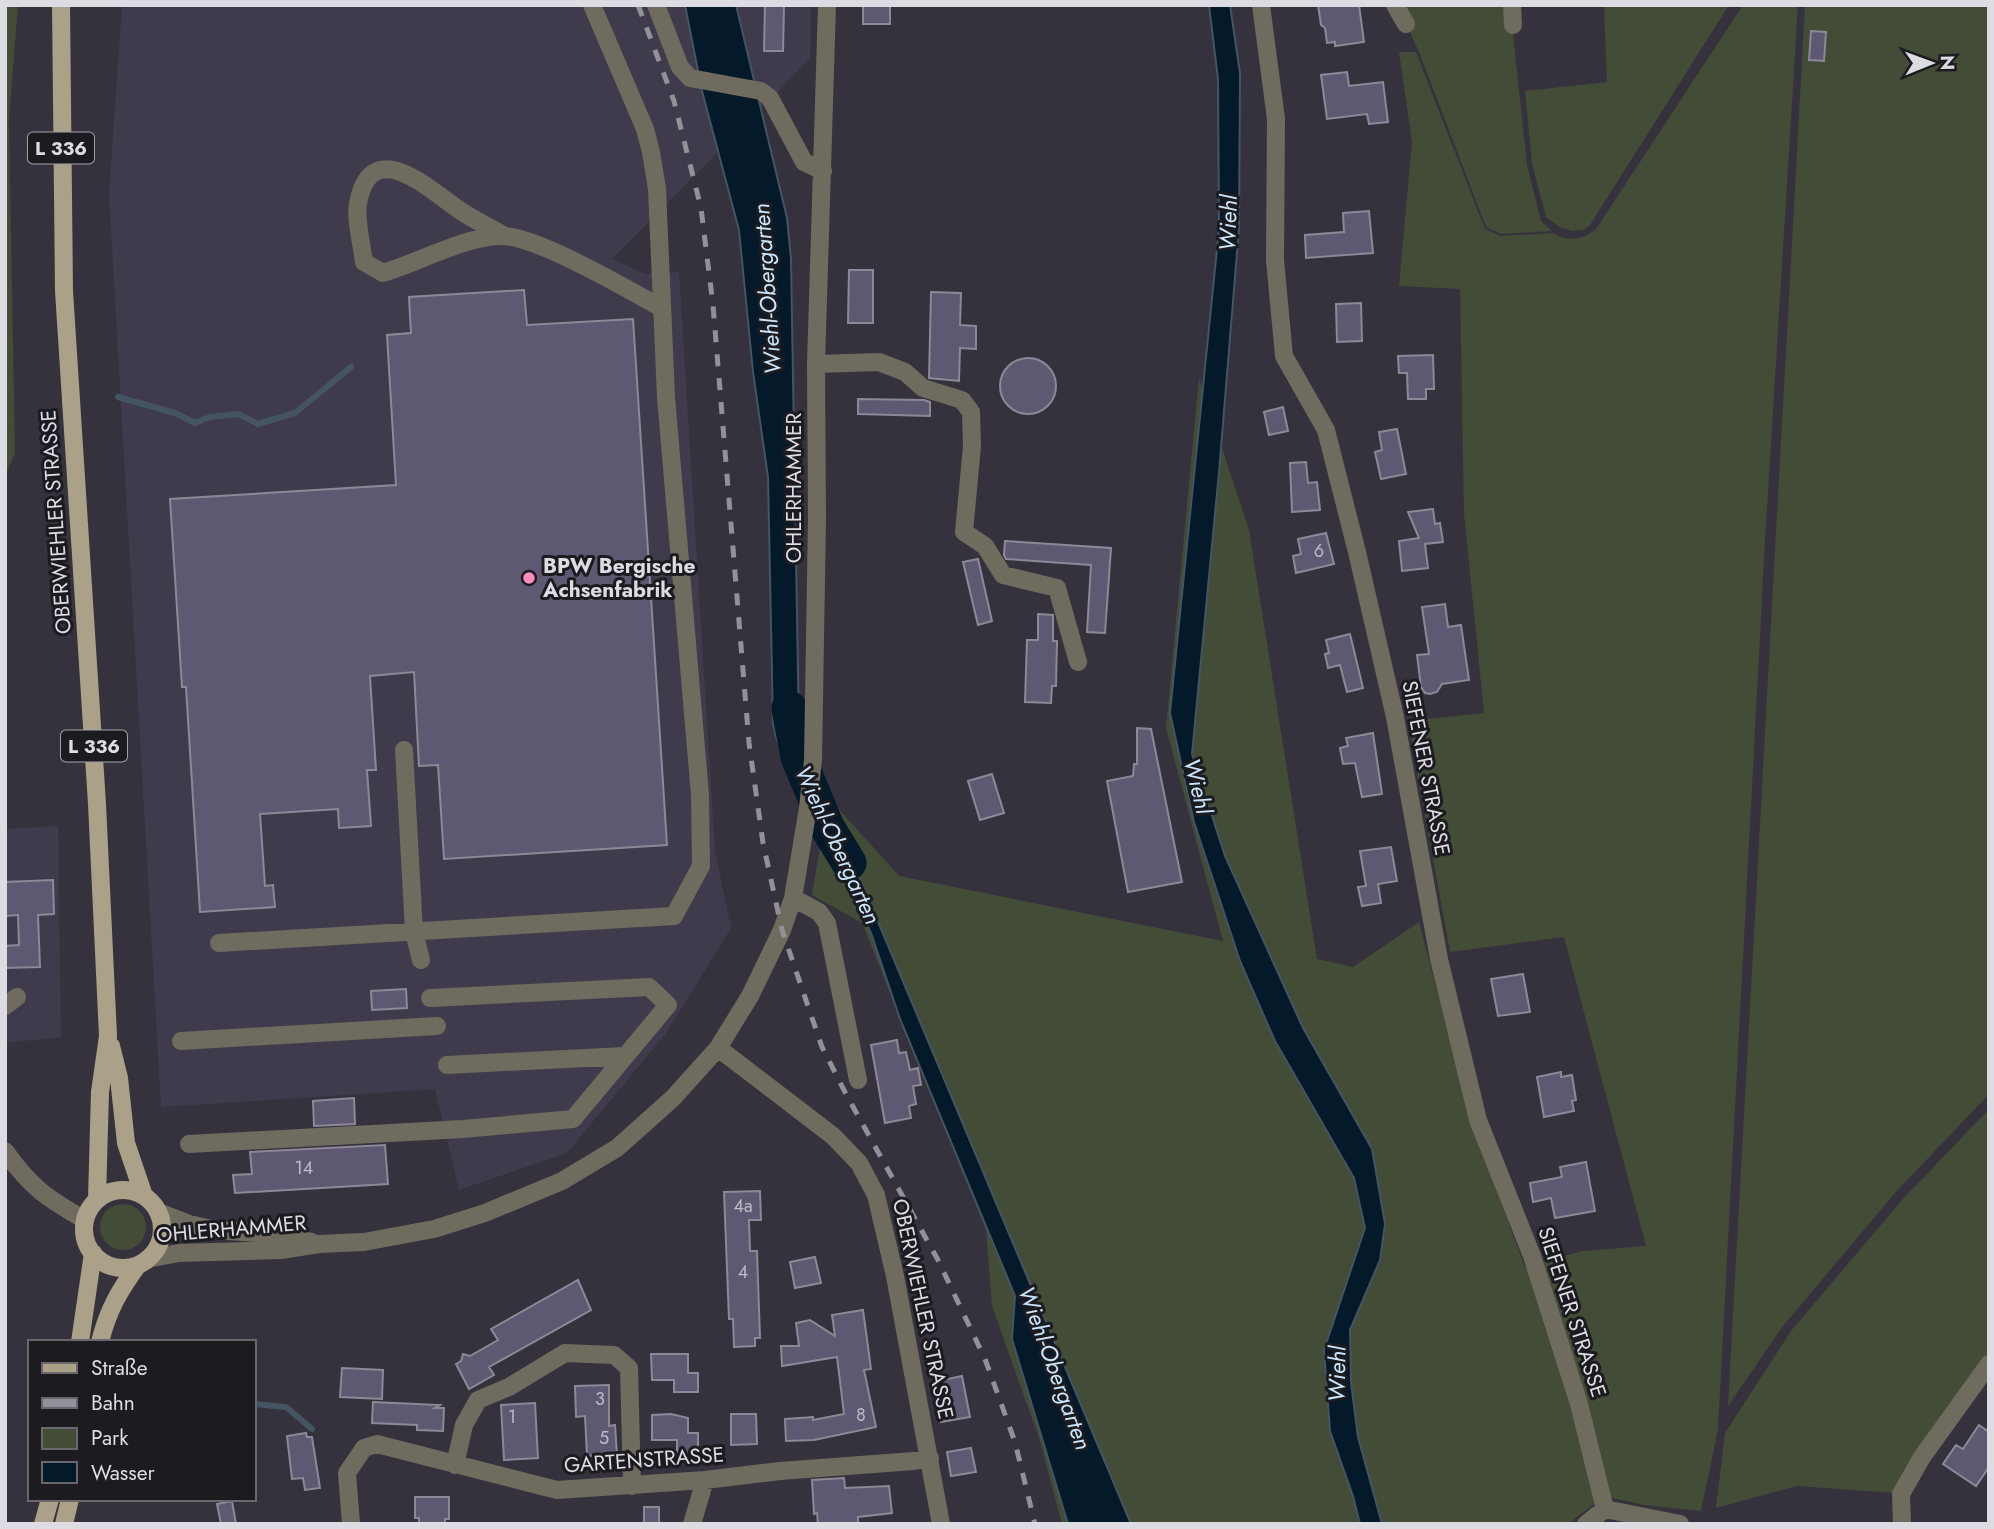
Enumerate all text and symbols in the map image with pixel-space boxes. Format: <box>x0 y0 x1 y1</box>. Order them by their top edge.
north arrow <box>1896 28 1966 98</box>
text: N <box>1934 55 1961 70</box>
road number: L 336 <box>28 132 94 164</box>
water label: Wiehl <box>1210 193 1246 252</box>
water label: Wiehl-Obergarten <box>744 202 790 376</box>
street label: OBERWIEHLER STRASSE <box>33 409 79 635</box>
street label: OHLERHAMMER <box>779 412 809 563</box>
house number: 6 <box>1314 538 1324 564</box>
place label: BPW Bergische Achsenfabrik <box>542 551 696 605</box>
marker: BPW Bergische Achsenfabrik <box>521 570 537 586</box>
street label: SIEFENER STRASSE <box>1394 678 1458 858</box>
road number: L 336 <box>61 730 127 762</box>
water label: Wiehl <box>1175 755 1222 818</box>
water label: Wiehl-Obergarten <box>786 760 890 930</box>
house number: 14 <box>295 1155 313 1181</box>
house number: 4a <box>733 1193 753 1219</box>
street label: OBERWIEHLER STRASSE <box>885 1196 961 1422</box>
street label: OHLERHAMMER <box>155 1207 308 1251</box>
street label: SIEFENER STRASSE <box>1530 1223 1614 1401</box>
house number: 4 <box>738 1259 748 1285</box>
water label: Wiehl-Obergarten <box>1010 1281 1100 1455</box>
legend <box>28 1340 256 1501</box>
water label: Wiehl <box>1320 1345 1355 1402</box>
text: Straße <box>91 1353 148 1383</box>
house number: 3 <box>595 1386 605 1412</box>
text: Bahn <box>91 1388 135 1418</box>
house number: 8 <box>856 1402 866 1428</box>
house number: 1 <box>508 1404 516 1430</box>
text: Park <box>91 1423 129 1453</box>
house number: 5 <box>599 1425 609 1451</box>
street label: GARTENSTRASSE <box>563 1439 725 1481</box>
text: Wasser <box>91 1458 156 1488</box>

